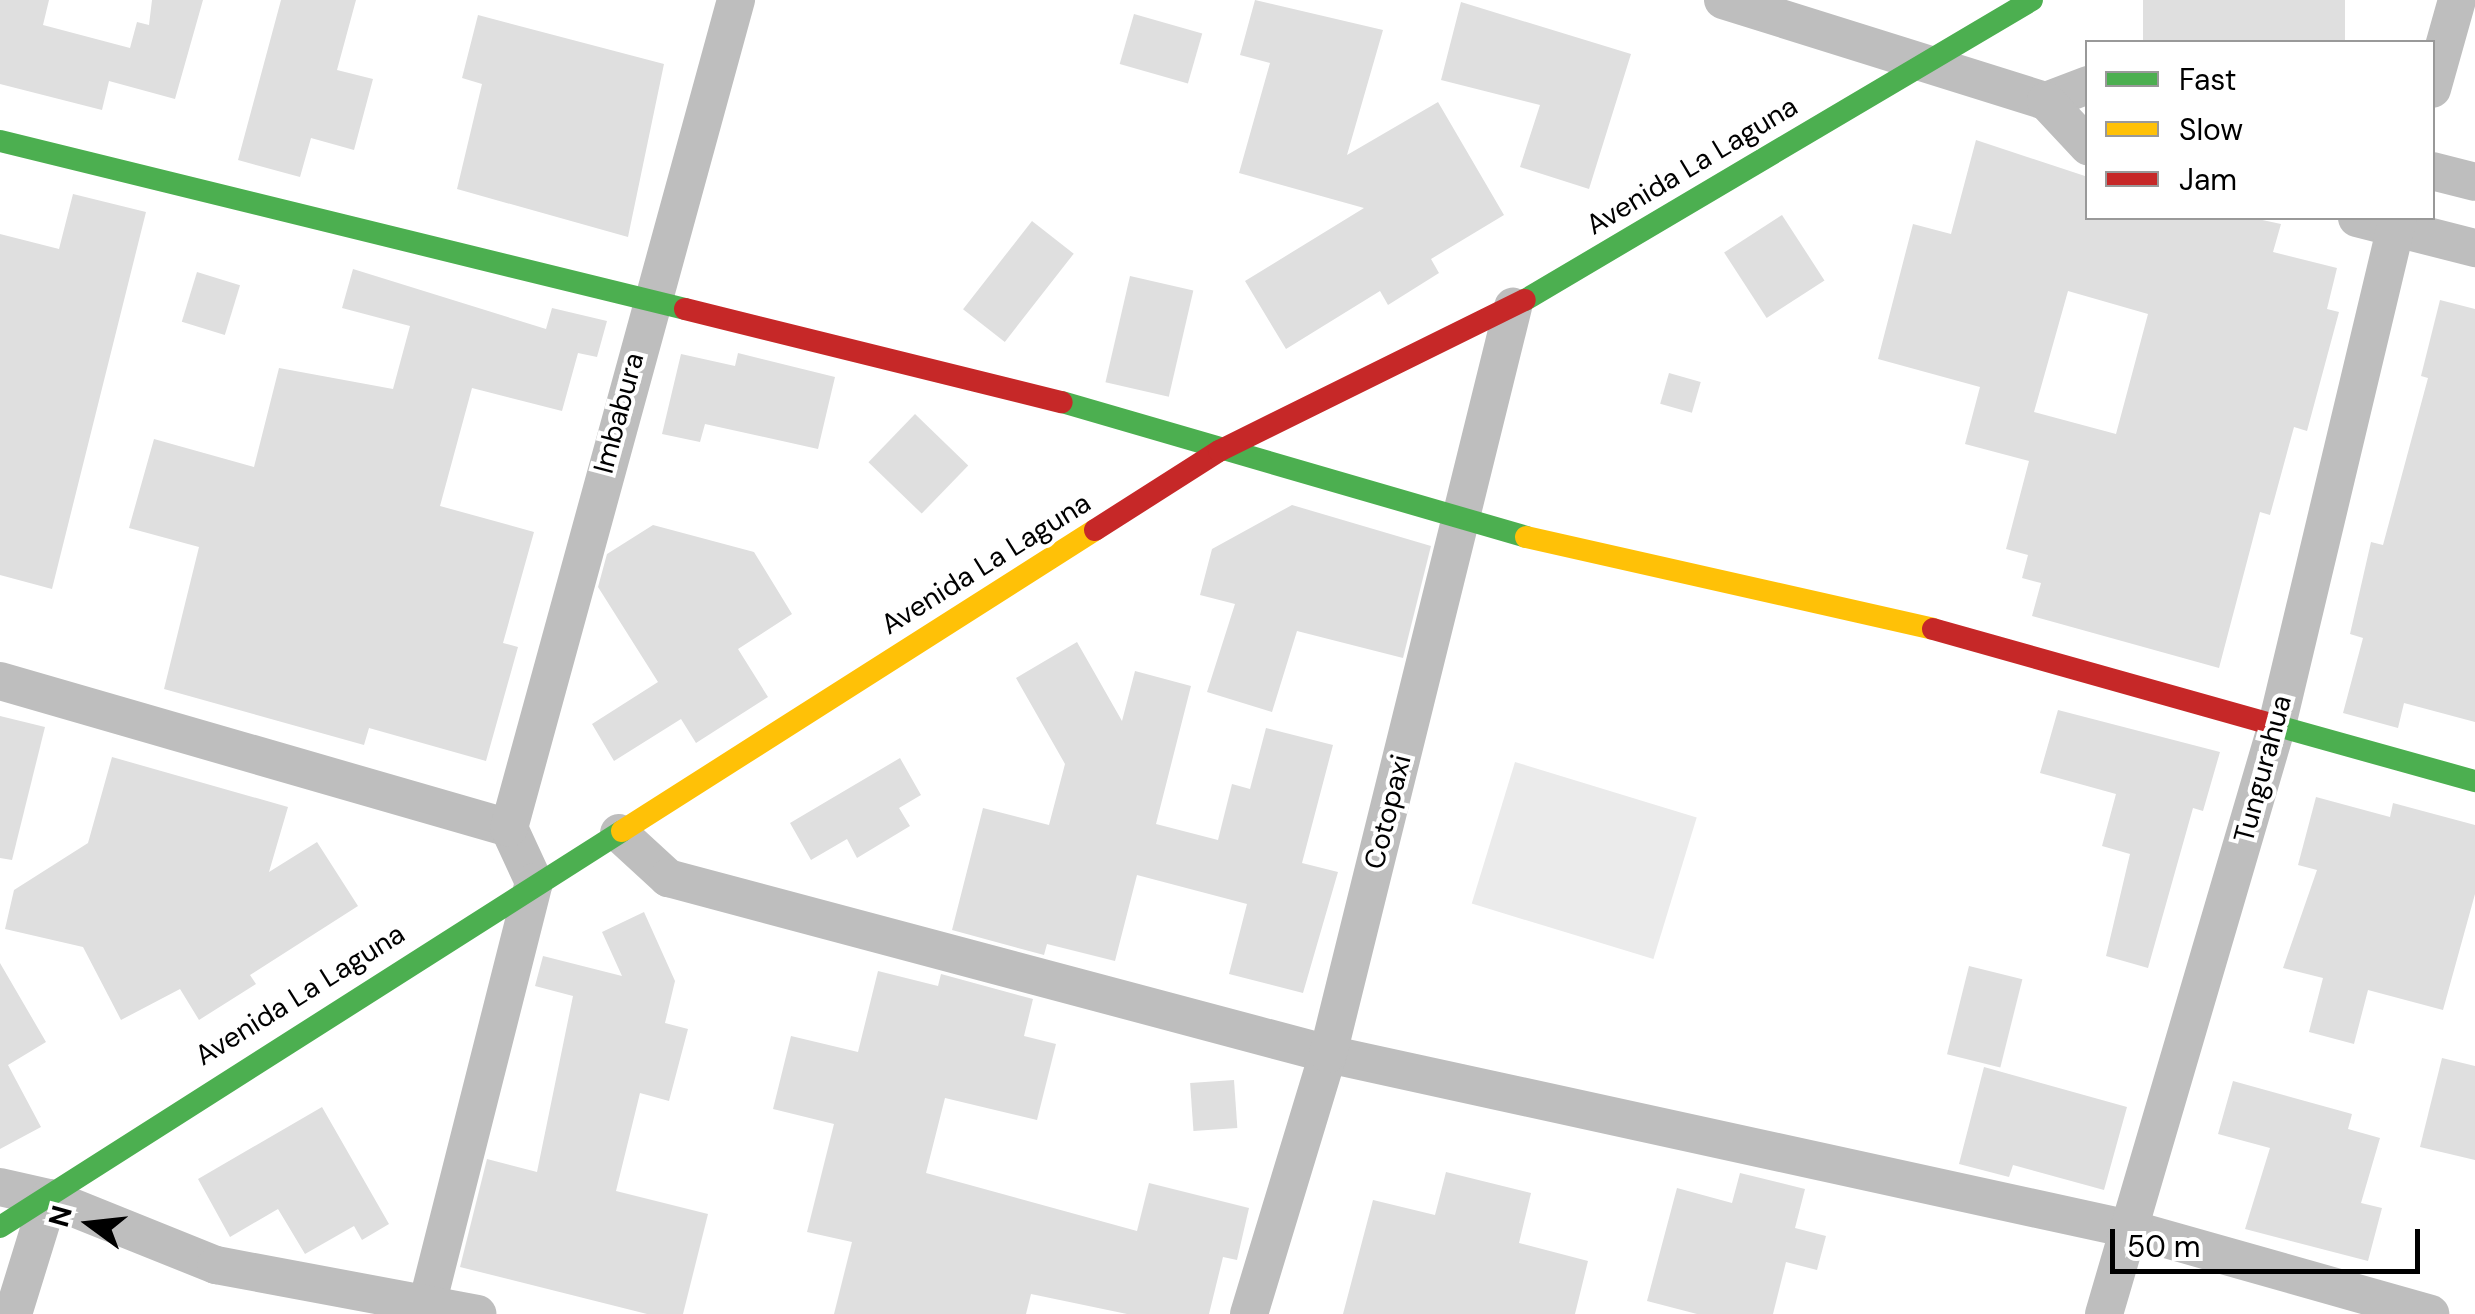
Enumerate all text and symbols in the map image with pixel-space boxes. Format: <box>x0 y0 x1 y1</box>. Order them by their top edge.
legend <box>2085 40 2435 220</box>
text: Fast <box>2179 60 2237 99</box>
street label: Avenida La Laguna <box>1580 90 1804 242</box>
text: Slow <box>2179 110 2243 149</box>
text: Jam <box>2179 160 2237 199</box>
street label: Imbabura <box>587 349 651 477</box>
street label: Avenida La Laguna <box>875 486 1097 642</box>
street label: Tungurahua <box>2227 692 2299 846</box>
street label: Cotopaxi <box>1358 751 1418 873</box>
street label: Avenida La Laguna <box>189 917 411 1073</box>
north arrow <box>40 1174 140 1274</box>
text: N <box>40 1201 81 1231</box>
scale bar <box>2115 1209 2425 1271</box>
text: 50 m <box>2127 1227 2201 1266</box>

